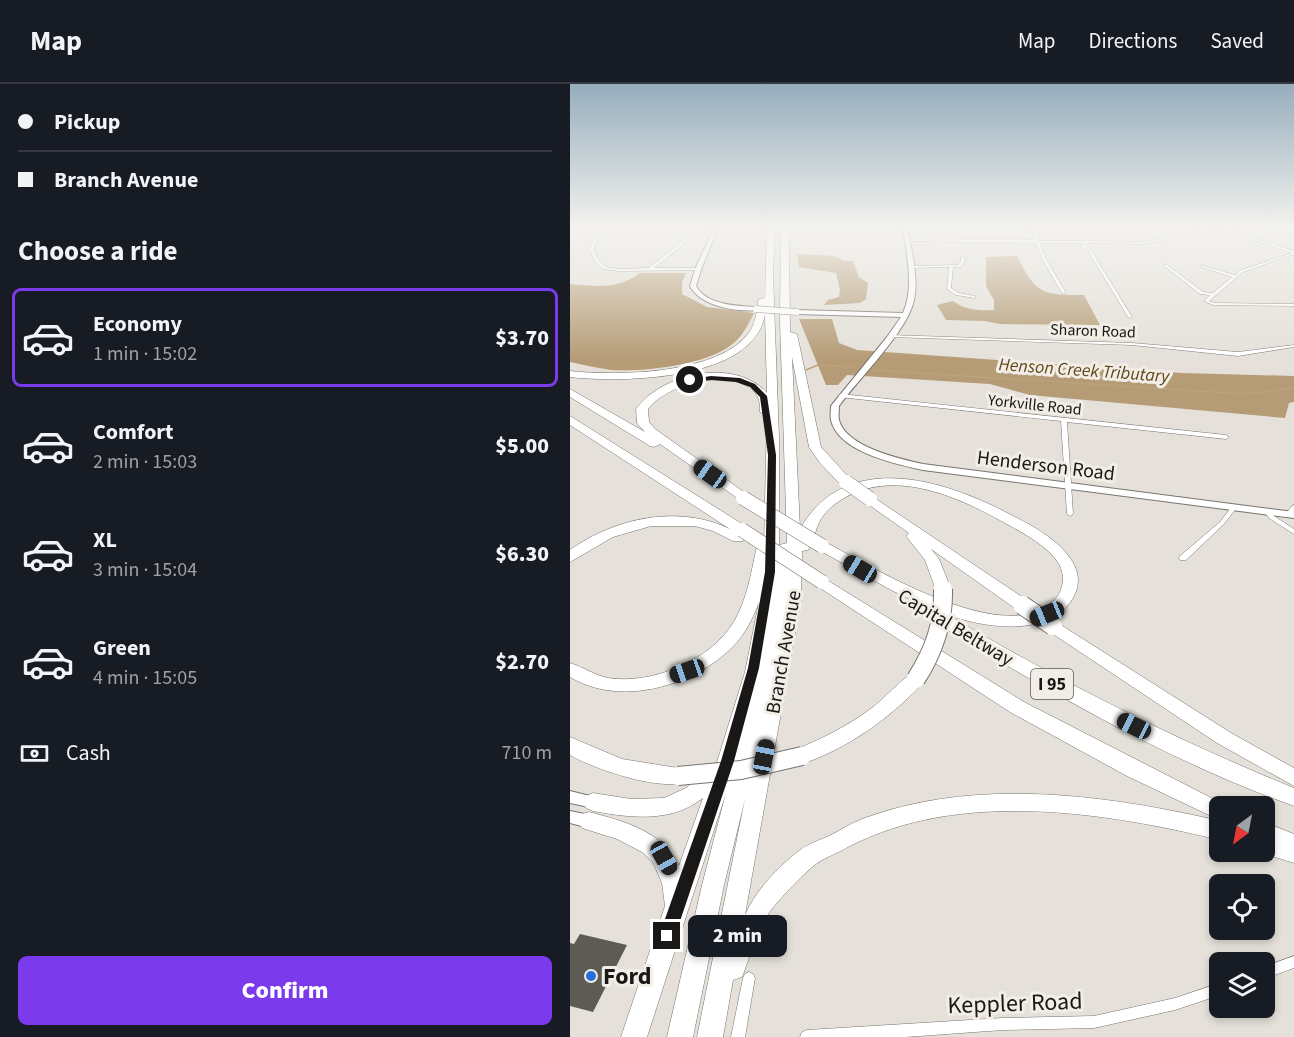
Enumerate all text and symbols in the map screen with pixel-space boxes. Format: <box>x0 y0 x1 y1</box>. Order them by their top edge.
text: Map <box>30 21 82 61</box>
text: Map <box>1018 26 1056 56</box>
text: Directions <box>1089 26 1177 56</box>
text: Saved <box>1210 26 1264 56</box>
text: Pickup <box>54 106 120 138</box>
text: Branch Avenue <box>54 164 198 196</box>
text: Choose a ride <box>18 232 178 271</box>
text: Economy <box>93 308 182 340</box>
icon: car <box>21 311 75 365</box>
street label: Sharon Road <box>1050 319 1136 343</box>
text: $3.70 <box>495 322 549 354</box>
text: 1 min · 15:02 <box>93 340 197 368</box>
water label: Henson Creek Tributary <box>998 352 1171 389</box>
route start <box>676 366 703 393</box>
street label: Yorkville Road <box>986 389 1083 421</box>
text: Comfort <box>93 416 174 448</box>
icon: car <box>21 419 75 473</box>
text: $5.00 <box>495 430 549 462</box>
street label: Henderson Road <box>975 444 1117 488</box>
text: 2 min · 15:03 <box>93 448 197 476</box>
car <box>690 456 730 492</box>
text: XL <box>93 524 117 556</box>
icon: car <box>21 527 75 581</box>
text: $6.30 <box>495 538 549 570</box>
car <box>840 552 880 586</box>
text: 3 min · 15:04 <box>93 556 197 584</box>
street label: Capital Beltway <box>892 582 1019 674</box>
street label: Branch Avenue <box>759 588 809 716</box>
car <box>1027 599 1067 629</box>
text: Green <box>93 632 151 664</box>
icon: car <box>21 635 75 689</box>
text: $2.70 <box>495 646 549 678</box>
car <box>667 657 707 685</box>
text: 4 min · 15:05 <box>93 664 197 692</box>
road number: I 95 <box>1031 669 1073 699</box>
car <box>1114 710 1154 742</box>
icon: cash <box>18 737 51 770</box>
text: Cash <box>66 737 111 769</box>
car <box>752 738 776 776</box>
text: 710 m <box>502 739 552 767</box>
north arrow <box>1209 796 1275 862</box>
map controls <box>1209 796 1275 1018</box>
car <box>647 838 681 878</box>
button: locate <box>1209 874 1275 940</box>
callout: 2 min <box>688 915 787 957</box>
route end <box>653 922 680 949</box>
text: 2 min <box>713 922 762 950</box>
button: layers <box>1209 952 1275 1018</box>
button: Confirm <box>18 956 552 1025</box>
place label: Ford <box>603 959 652 994</box>
marker: Ford <box>584 969 598 983</box>
street label: Keppler Road <box>947 984 1083 1023</box>

